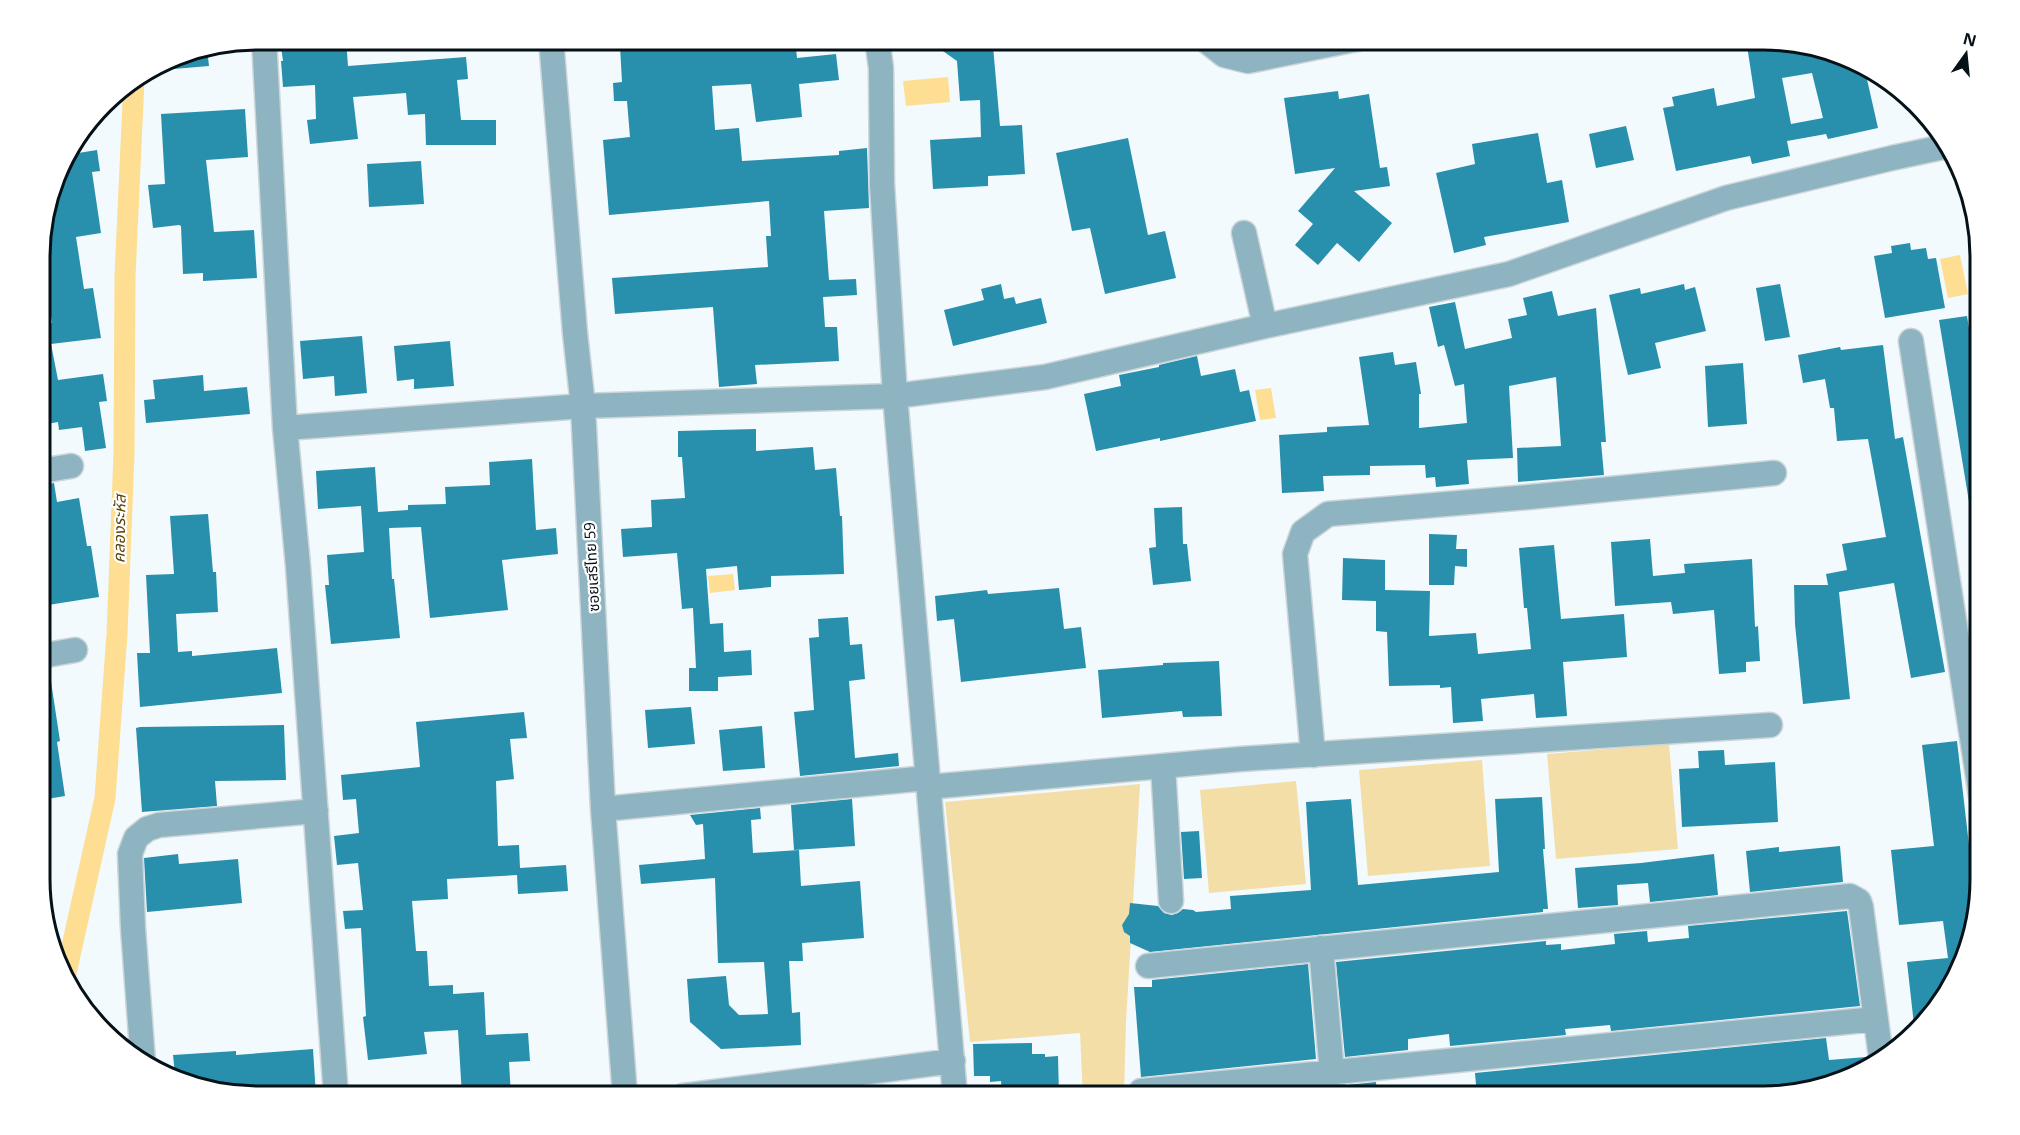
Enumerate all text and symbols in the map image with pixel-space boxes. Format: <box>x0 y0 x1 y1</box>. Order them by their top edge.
north arrow <box>1936 24 1996 84</box>
text: N <box>1961 27 1979 52</box>
water label: คลองระหัส <box>107 493 131 563</box>
street label: ซอยเสรีไทย 59 <box>579 522 603 612</box>

